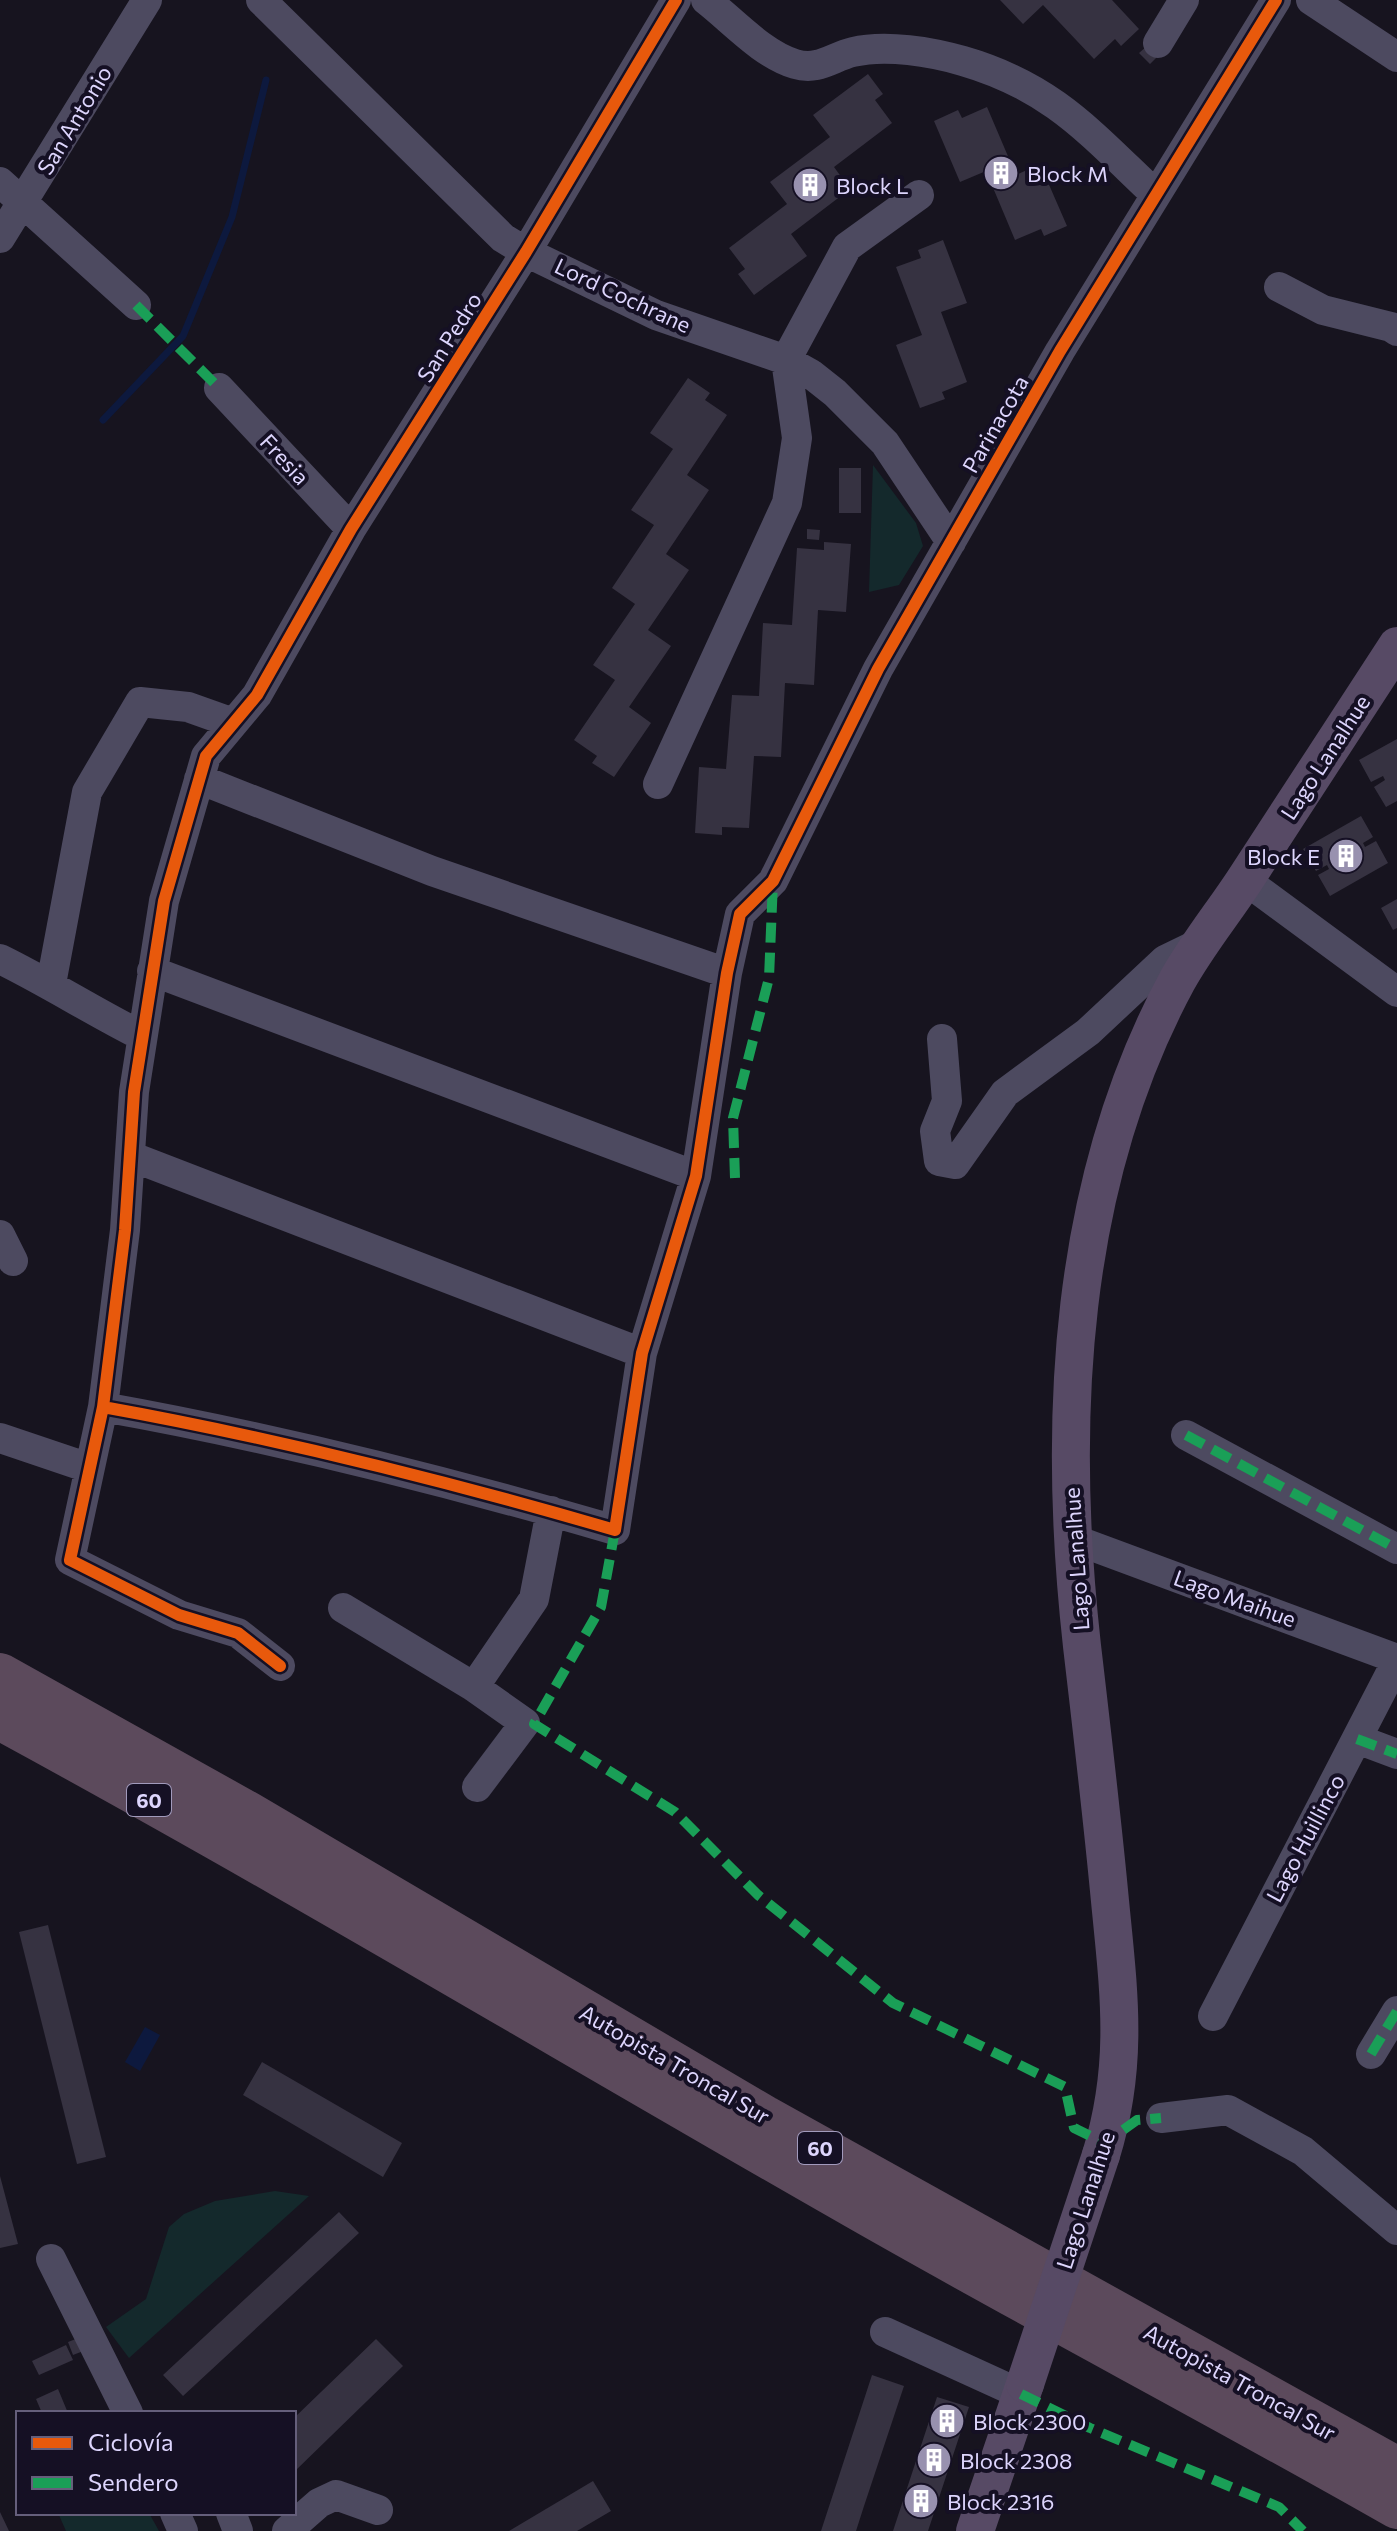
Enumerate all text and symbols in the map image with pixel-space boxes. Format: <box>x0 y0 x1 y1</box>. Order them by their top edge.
street label: San Antonio <box>31 61 117 179</box>
building icon: Block M <box>982 154 1020 192</box>
place label: Block M <box>1027 160 1108 187</box>
building icon: Block L <box>791 166 829 204</box>
place label: Block L <box>836 172 909 199</box>
street label: Lord Cochrane <box>551 252 695 338</box>
street label: San Pedro <box>411 287 487 387</box>
street label: Parinacota <box>956 370 1034 478</box>
street label: Fresia <box>255 428 315 490</box>
street label: Lago Lanalhue <box>1275 689 1375 825</box>
building icon: Block E <box>1327 837 1365 875</box>
place label: Block E <box>1247 843 1320 870</box>
street label: Lago Lanalhue <box>1058 1486 1094 1632</box>
street label: Lago Maihue <box>1170 1563 1300 1633</box>
street label: Lago Huillinco <box>1260 1769 1350 1907</box>
road number: 60 <box>127 1784 171 1816</box>
street label: Autopista Troncal Sur <box>575 1999 775 2130</box>
street label: Lago Lanalhue <box>1050 2128 1120 2272</box>
road number: 60 <box>798 2132 842 2164</box>
street label: Autopista Troncal Sur <box>1139 2318 1341 2446</box>
building icon: Block 2300 <box>928 2402 966 2440</box>
place label: Block 2300 <box>973 2408 1086 2435</box>
legend <box>16 2411 296 2515</box>
text: Ciclovía <box>88 2427 174 2456</box>
building icon: Block 2308 <box>915 2441 953 2479</box>
place label: Block 2308 <box>960 2447 1072 2474</box>
text: Sendero <box>88 2467 179 2496</box>
building icon: Block 2316 <box>902 2482 940 2520</box>
place label: Block 2316 <box>947 2488 1054 2515</box>

